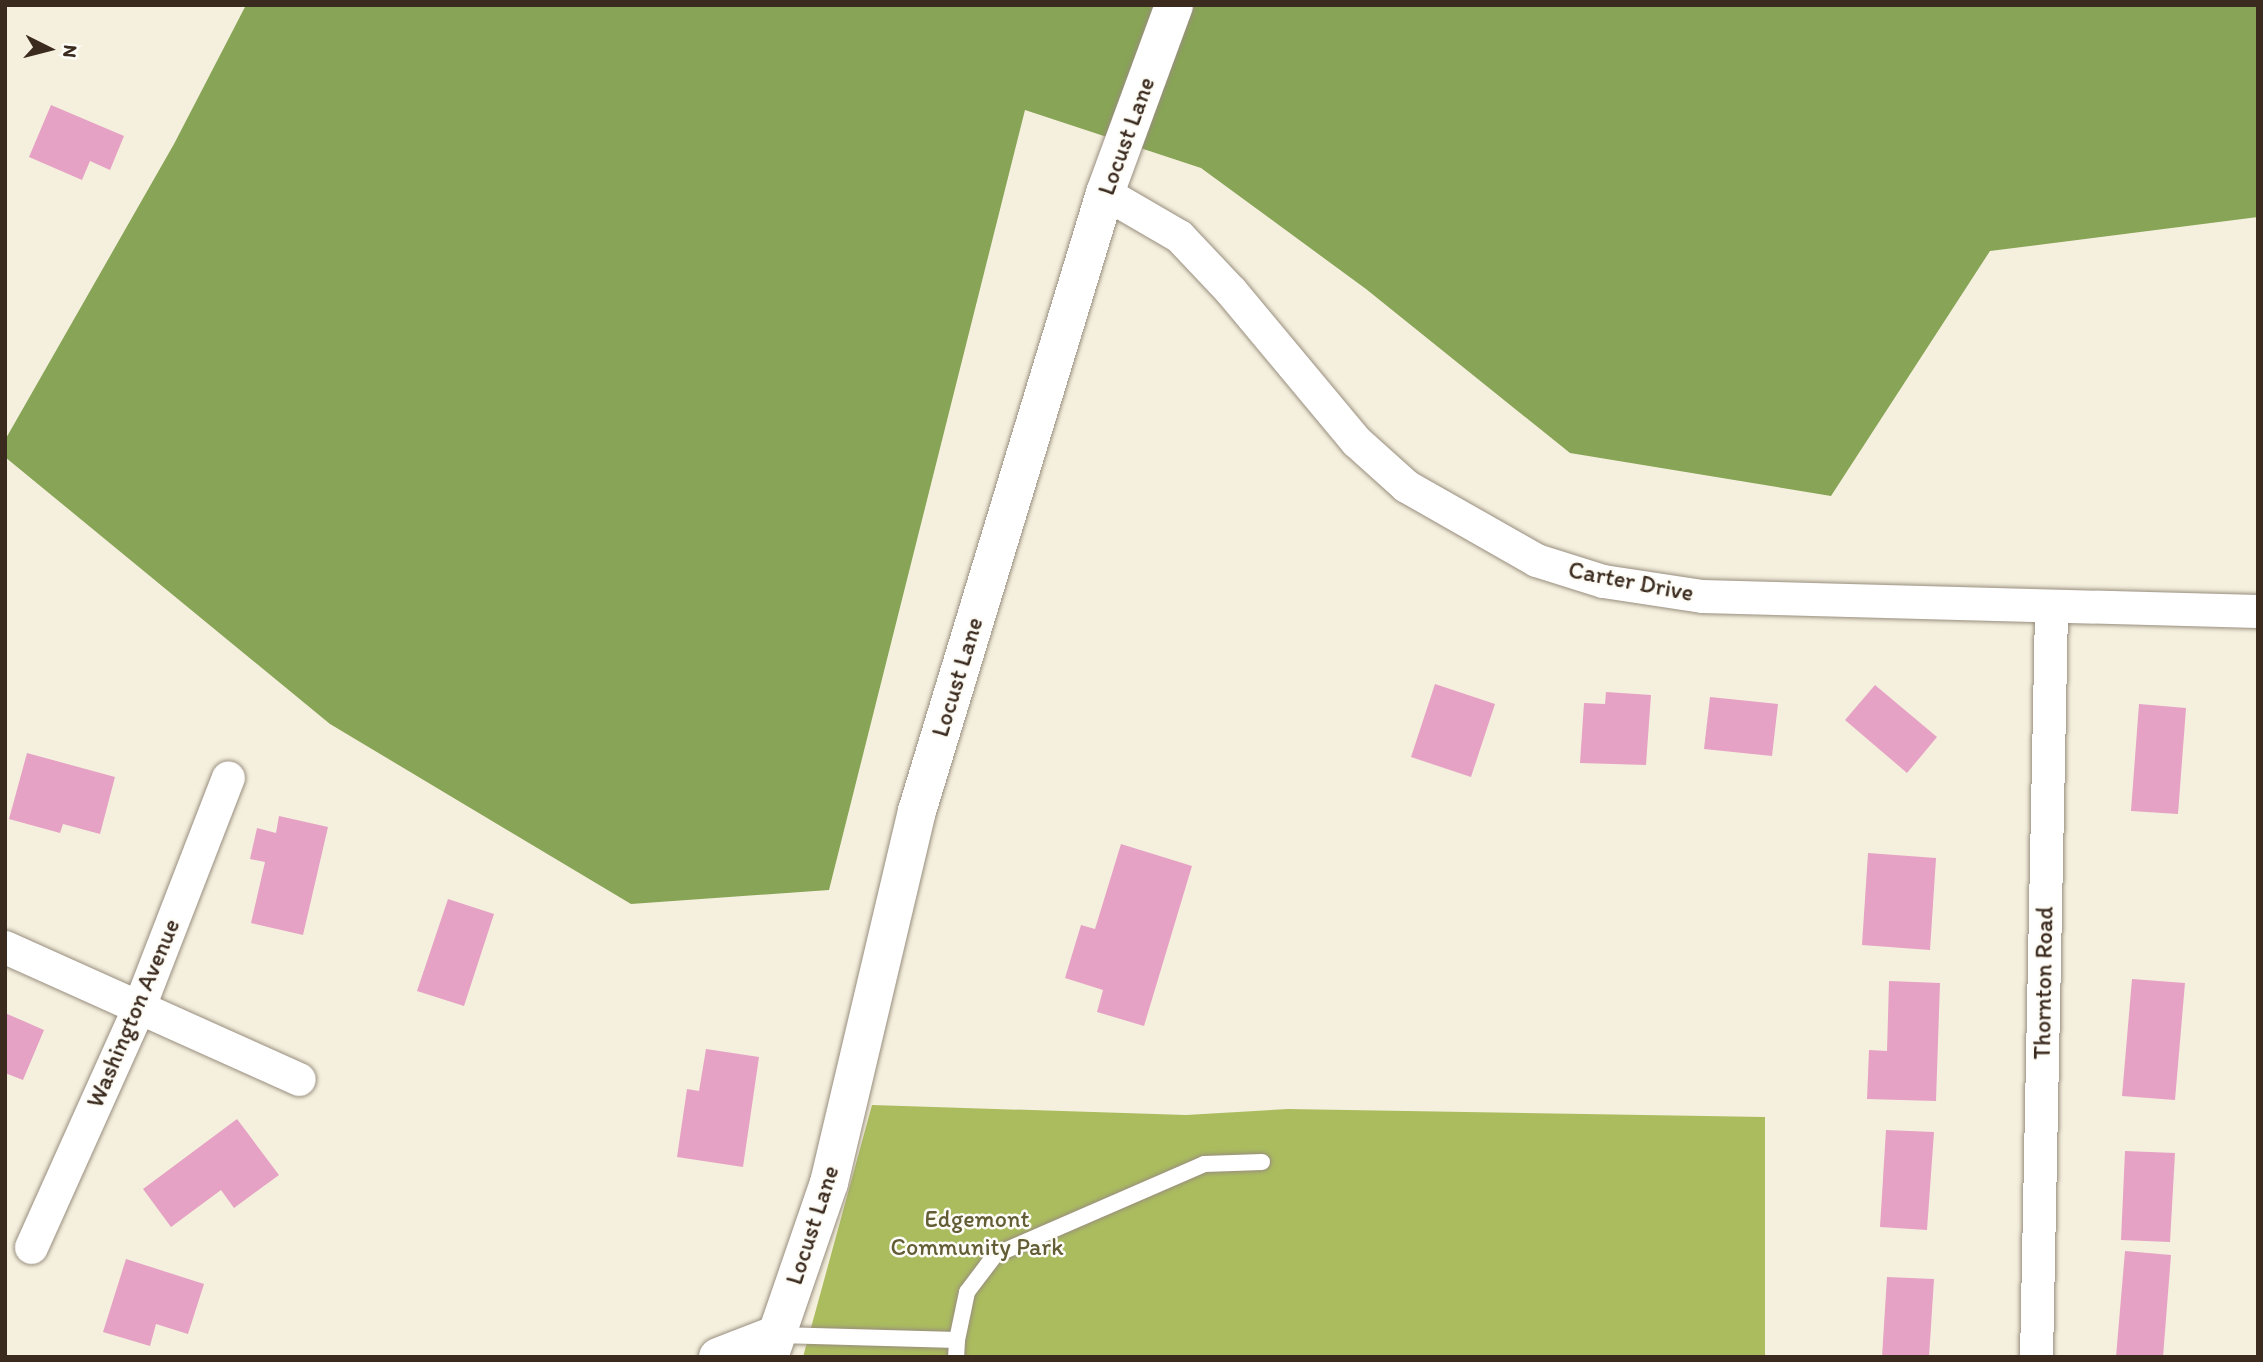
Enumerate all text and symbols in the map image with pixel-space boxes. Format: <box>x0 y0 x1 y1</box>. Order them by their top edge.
north arrow <box>14 14 84 84</box>
text: N <box>58 44 82 59</box>
street label: Locust Lane <box>1091 73 1161 199</box>
street label: Carter Drive <box>1566 555 1696 607</box>
street label: Locust Lane <box>925 614 989 740</box>
street label: Thornton Road <box>2027 907 2059 1059</box>
street label: Washington Avenue <box>80 914 186 1112</box>
street label: Locust Lane <box>779 1162 845 1288</box>
park label: Edgemont Community Park <box>891 1205 1063 1261</box>

